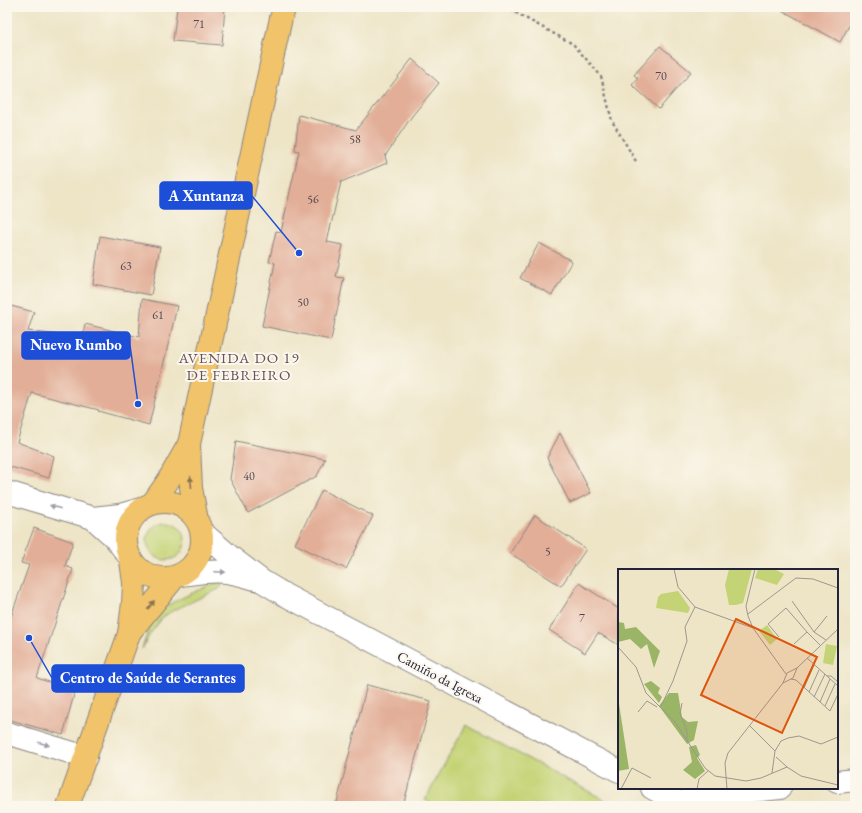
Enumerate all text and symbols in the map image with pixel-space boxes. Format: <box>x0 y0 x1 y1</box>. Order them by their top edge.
house number: 71 <box>193 16 205 32</box>
house number: 70 <box>655 68 667 84</box>
house number: 58 <box>349 131 361 147</box>
callout: A Xuntanza <box>160 182 252 209</box>
text: A Xuntanza <box>167 186 244 205</box>
house number: 56 <box>307 191 319 207</box>
house number: 63 <box>120 258 132 274</box>
house number: 50 <box>297 294 309 310</box>
house number: 61 <box>152 307 164 323</box>
callout: Nuevo Rumbo <box>22 332 130 359</box>
text: Nuevo Rumbo <box>30 335 122 354</box>
district label: AVENIDA DO 19 DE FEBREIRO <box>177 348 300 384</box>
house number: 40 <box>243 468 255 484</box>
one-way arrow <box>188 476 195 488</box>
one-way arrow <box>49 504 61 510</box>
house number: 5 <box>545 543 551 559</box>
one-way arrow <box>214 568 226 575</box>
inset map <box>618 569 838 789</box>
one-way arrow <box>147 600 156 611</box>
house number: 7 <box>579 610 585 626</box>
street label: Camiño da Igrexa <box>394 647 486 707</box>
callout: Centro de Saúde de Serantes <box>52 665 244 692</box>
text: Centro de Saúde de Serantes <box>60 668 236 687</box>
one-way arrow <box>39 741 51 747</box>

